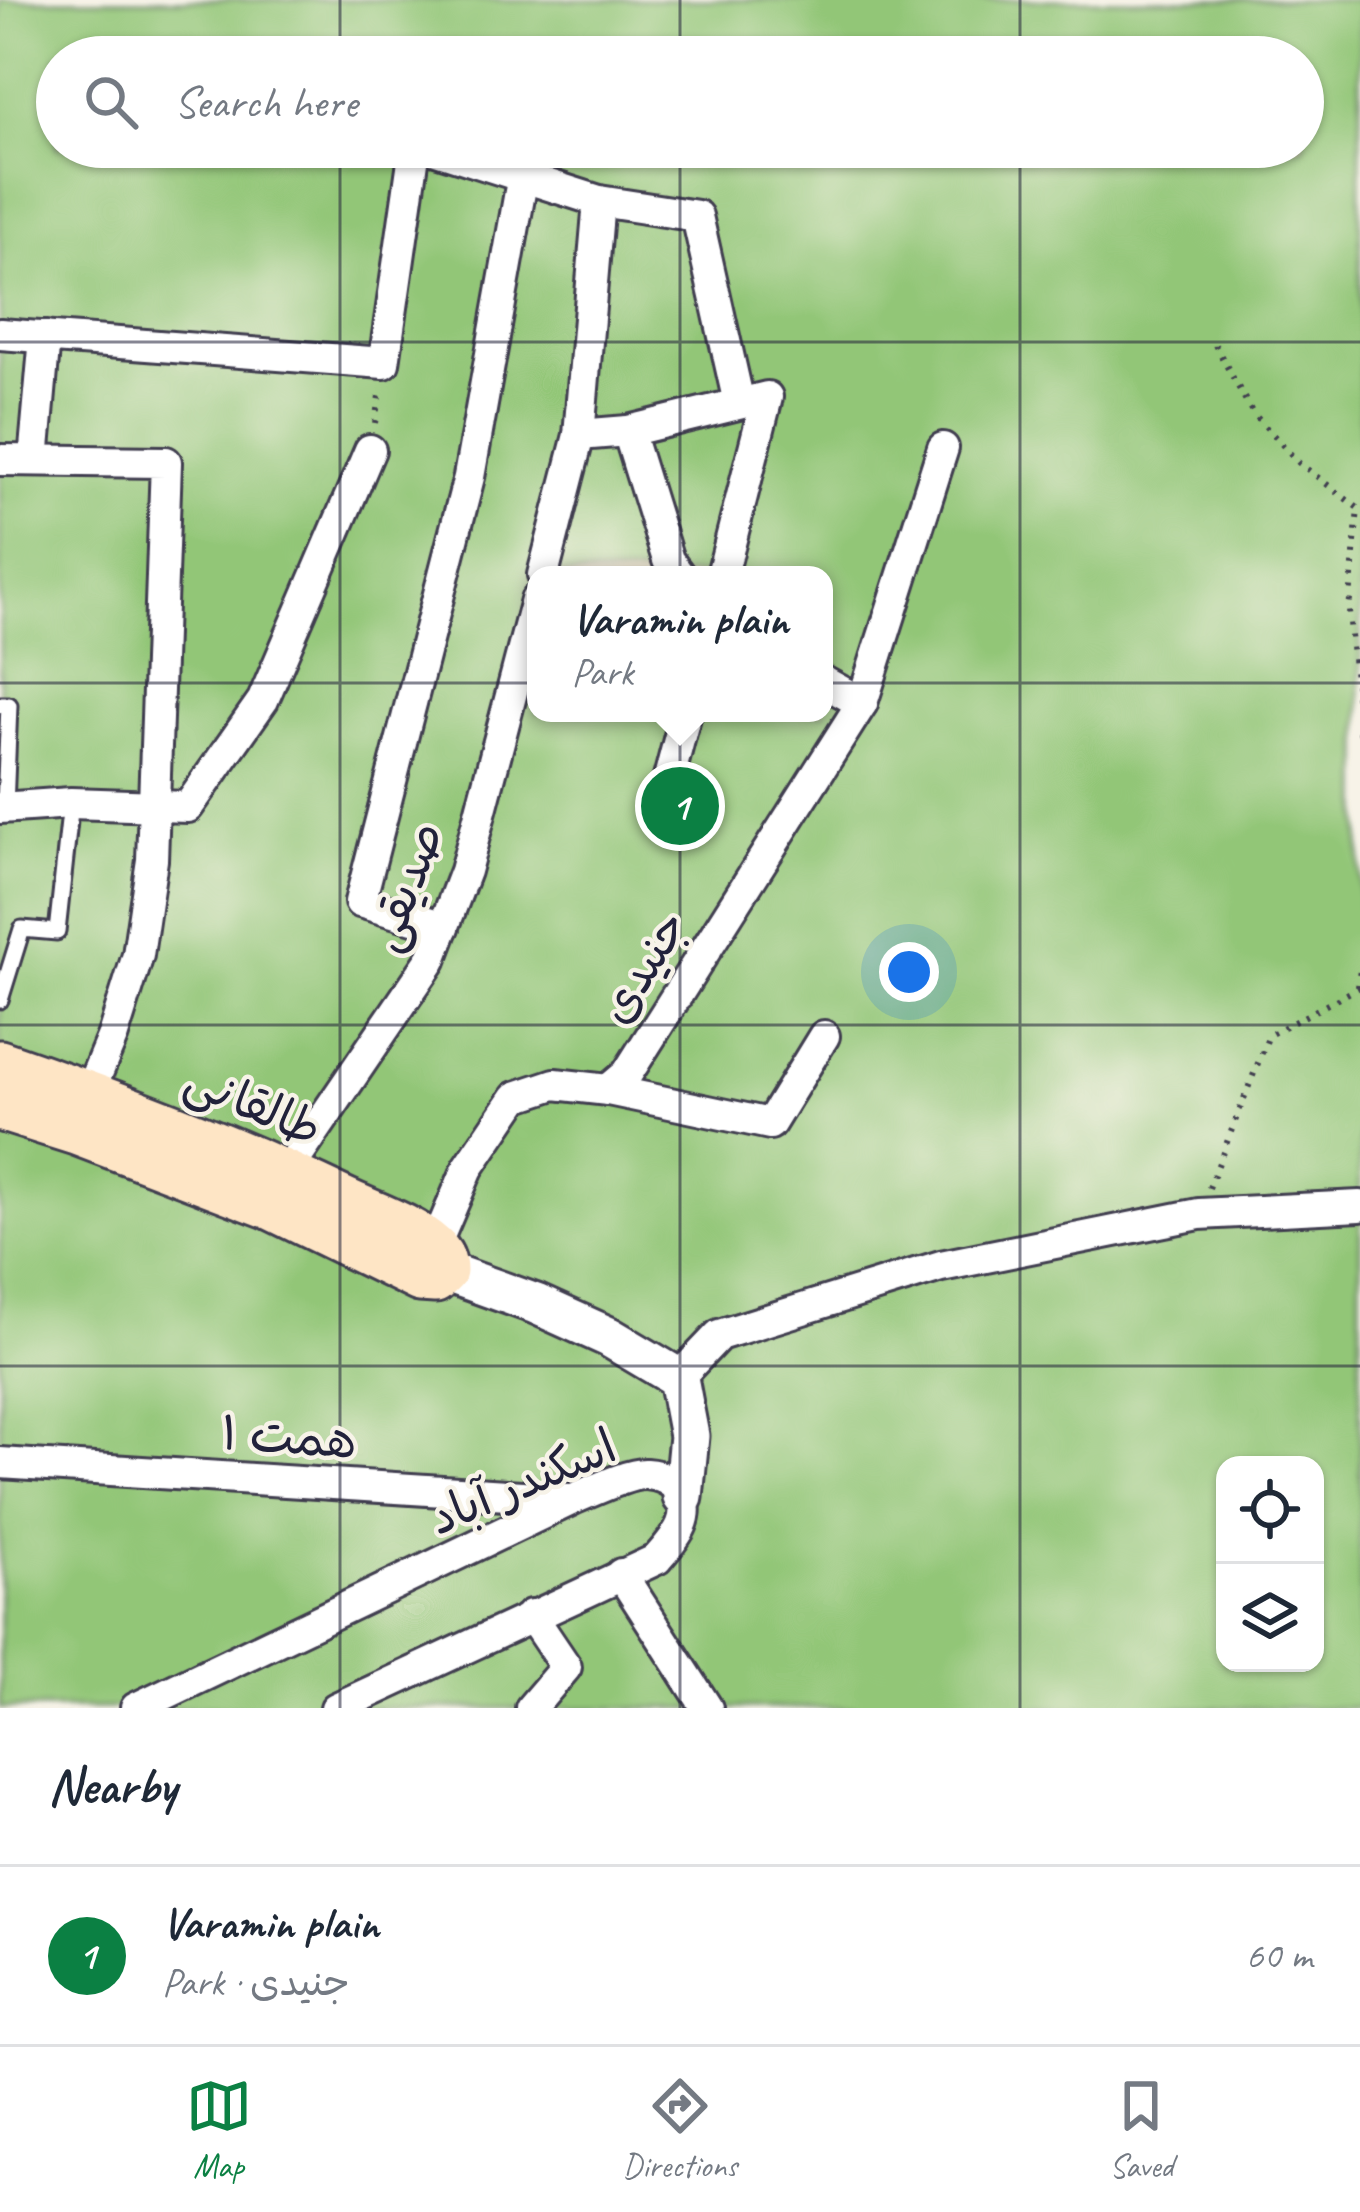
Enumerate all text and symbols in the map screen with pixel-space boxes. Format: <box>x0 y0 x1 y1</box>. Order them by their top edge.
search box <box>36 36 1324 168</box>
icon: search <box>78 69 144 135</box>
text: Search here <box>174 74 357 131</box>
popup <box>527 566 833 722</box>
text: Varamin plain <box>572 591 789 648</box>
text: Park <box>572 648 633 697</box>
pin: 1 <box>641 761 719 851</box>
street label: صدیقی <box>353 813 458 960</box>
street label: جنیدی <box>585 899 701 1034</box>
your location <box>879 942 939 1002</box>
street label: طالقانی <box>176 1048 331 1160</box>
street label: همت ۱ <box>219 1402 359 1472</box>
street label: اسکندر آباد <box>420 1416 625 1548</box>
map controls <box>1216 1456 1324 1672</box>
button: locate <box>1216 1456 1324 1564</box>
button: layers <box>1216 1564 1324 1672</box>
text: Nearby <box>48 1754 176 1818</box>
text: Varamin plain <box>162 1895 379 1952</box>
text: 1 <box>78 1931 96 1980</box>
text: 60 m <box>1246 1931 1312 1980</box>
text: Park · جنیدی <box>162 1958 350 2007</box>
tab: Map <box>186 2073 252 2187</box>
tab: Directions <box>623 2073 737 2187</box>
tab: Saved <box>1108 2073 1174 2187</box>

